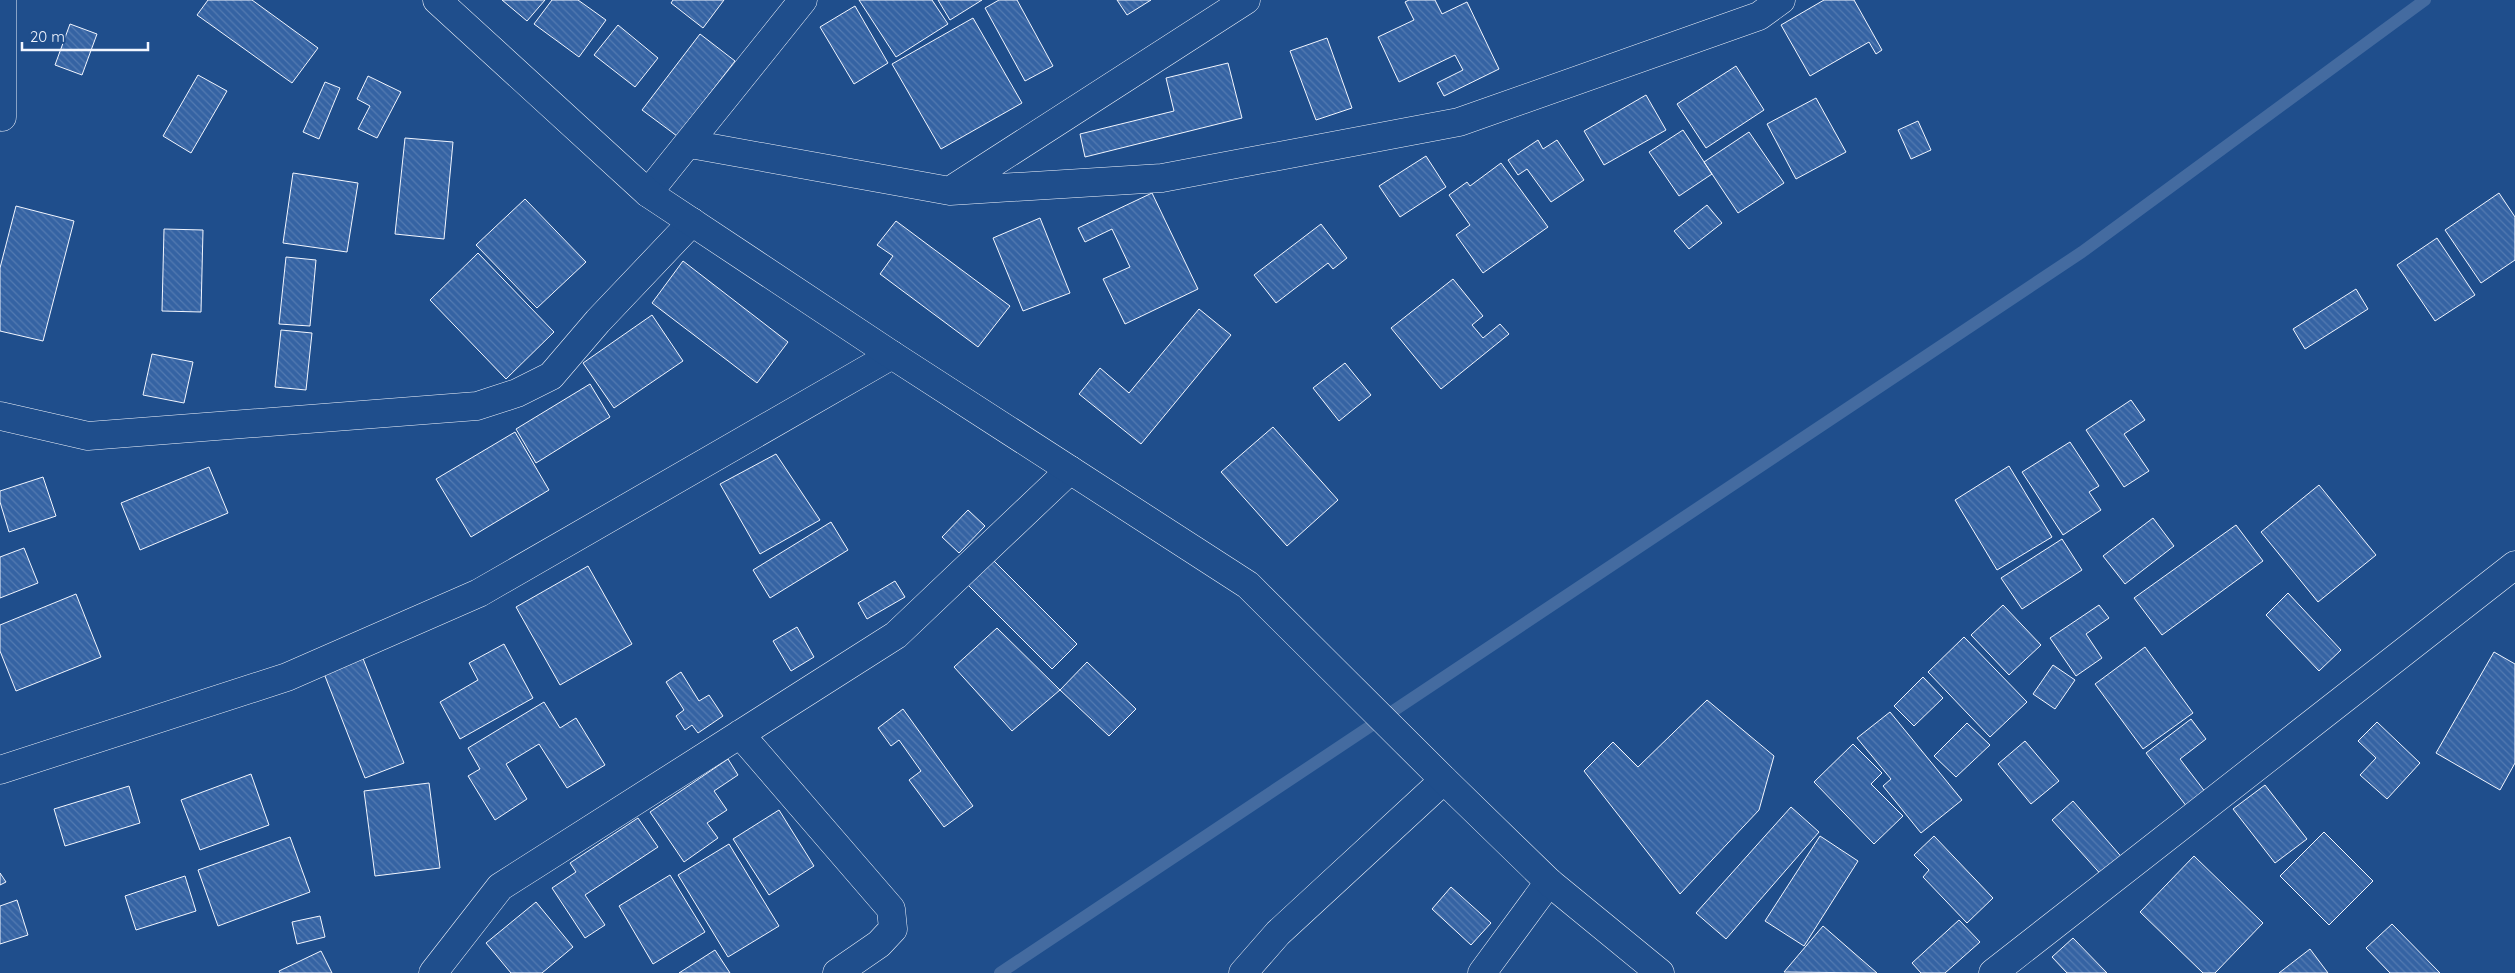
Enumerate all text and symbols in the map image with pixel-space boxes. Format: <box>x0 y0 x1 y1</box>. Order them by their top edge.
scale bar <box>22 20 149 52</box>
text: 20 m <box>30 27 65 46</box>

